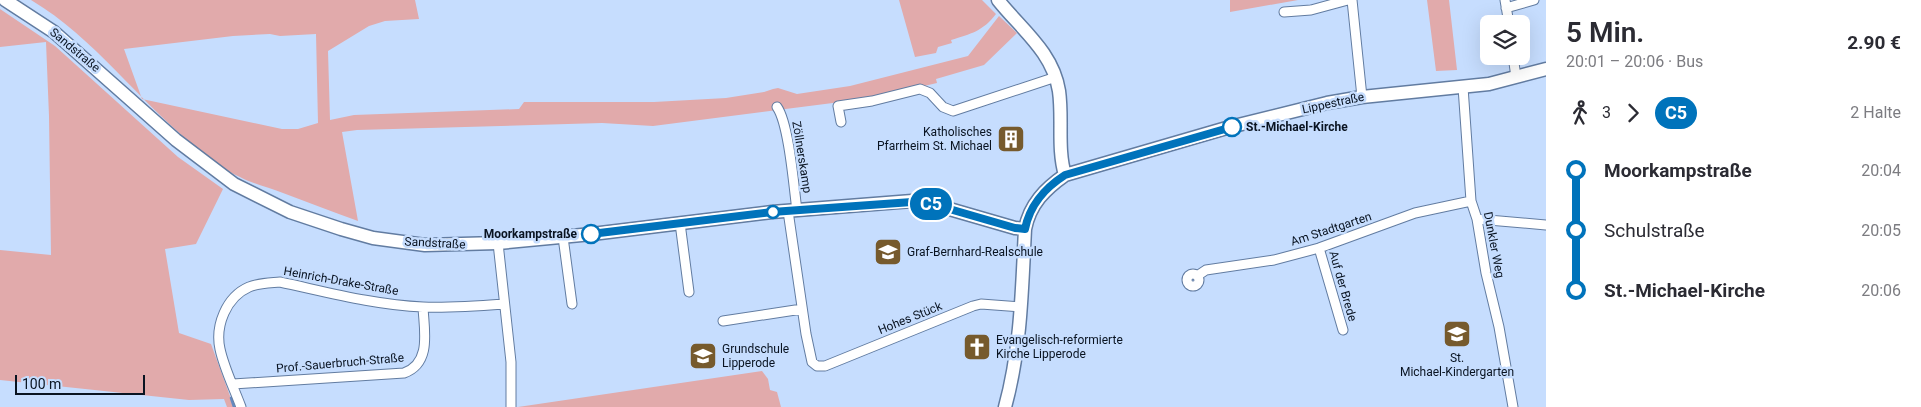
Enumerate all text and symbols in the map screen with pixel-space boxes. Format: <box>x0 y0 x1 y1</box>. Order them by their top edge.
map controls <box>1480 15 1530 65</box>
button: layers <box>1480 15 1530 65</box>
text: 5 Min. <box>1566 16 1644 49</box>
street label: Sandstraße <box>47 25 103 75</box>
text: 2.90 € <box>1847 31 1901 54</box>
text: 20:01 – 20:06 · Bus <box>1566 52 1703 71</box>
street label: Lippestraße <box>1301 90 1365 116</box>
icon: walk <box>1566 99 1594 127</box>
icon: forward <box>1619 99 1647 127</box>
text: C5 <box>1665 102 1687 123</box>
text: 3 <box>1602 103 1611 122</box>
text: 2 Halte <box>1850 103 1901 122</box>
marker: St.-Michael-Kirche <box>1222 117 1242 137</box>
street label: Zöllnerskamp <box>789 120 815 194</box>
place label: St.-Michael-Kirche <box>1246 120 1348 134</box>
building icon: Katholisches Pfarrheim St. Michael <box>996 124 1026 154</box>
place label: Katholisches Pfarrheim St. Michael <box>877 125 992 153</box>
text: Moorkampstraße <box>1604 159 1752 182</box>
text: 20:04 <box>1861 161 1901 180</box>
line badge: C5 <box>908 188 954 220</box>
text: C5 <box>920 193 942 214</box>
unlabelled marker <box>766 205 780 219</box>
street label: Am Stadtgarten <box>1289 209 1373 249</box>
street label: Dunkler Weg <box>1481 211 1507 279</box>
text: Schulstraße <box>1604 219 1705 242</box>
text: 20:05 <box>1861 221 1901 240</box>
marker: Moorkampstraße <box>581 224 601 244</box>
place label: Moorkampstraße <box>484 227 578 241</box>
street label: Sandstraße <box>404 234 466 252</box>
school or university icon: Graf-Bernhard-Realschule <box>873 237 903 267</box>
place label: Graf-Bernhard-Realschule <box>907 245 1043 259</box>
street label: Auf der Brede <box>1326 249 1360 323</box>
street label: Heinrich-Drake-Straße <box>282 264 400 298</box>
text: St.-Michael-Kirche <box>1604 279 1765 302</box>
text: 20:06 <box>1861 281 1901 300</box>
street label: Hohes Stück <box>876 299 945 337</box>
school or university icon: St. Michael-Kindergarten <box>1442 319 1472 349</box>
church icon: Evangelisch-reformierte Kirche Lipperode <box>962 332 992 362</box>
place label: Evangelisch-reformierte Kirche Lipperode <box>996 333 1123 361</box>
school or university icon: Grundschule Lipperode <box>688 341 718 371</box>
place label: Grundschule Lipperode <box>722 342 789 370</box>
street label: Prof.-Sauerbruch-Straße <box>276 350 404 376</box>
place label: St. Michael-Kindergarten <box>1400 351 1514 379</box>
scale bar <box>15 372 145 395</box>
text: 100 m <box>22 376 61 392</box>

